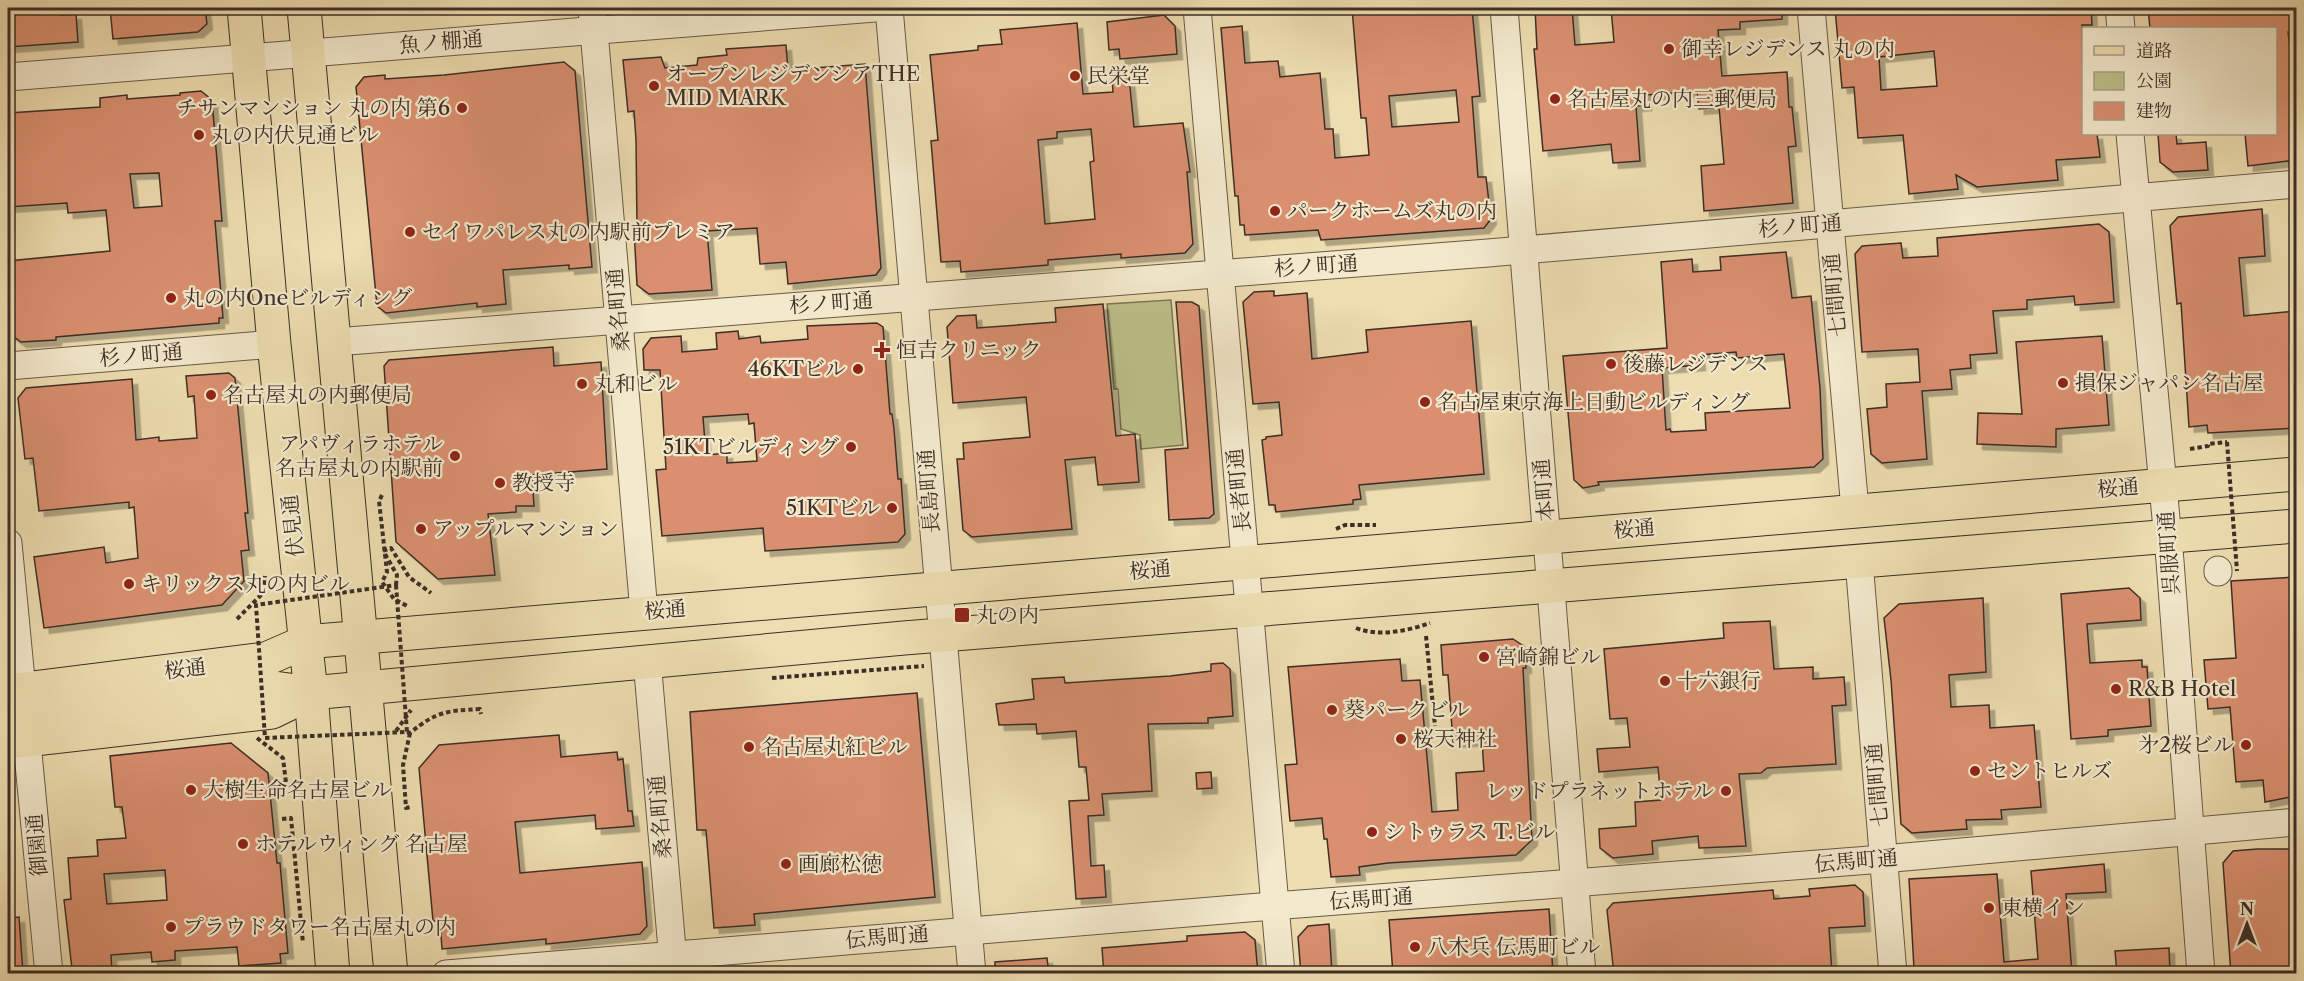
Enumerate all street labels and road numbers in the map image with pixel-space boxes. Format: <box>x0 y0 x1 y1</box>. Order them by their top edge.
street label: 魚ノ棚通 <box>398 25 484 58</box>
street label: 杉ノ町通 <box>1757 209 1843 242</box>
street label: 杉ノ町通 <box>1273 250 1359 281</box>
street label: 七間町通 <box>1818 252 1851 338</box>
street label: 桑名町通 <box>601 267 634 353</box>
street label: 杉ノ町通 <box>788 287 874 318</box>
street label: 杉ノ町通 <box>98 338 184 371</box>
street label: 長者町通 <box>1222 447 1255 533</box>
street label: 長島町通 <box>913 448 944 534</box>
street label: 本町通 <box>1528 458 1559 523</box>
street label: 桜通 <box>2096 473 2140 502</box>
street label: 伏見通 <box>277 493 308 559</box>
street label: 呉服町通 <box>2153 510 2184 596</box>
street label: 桜通 <box>1612 514 1656 543</box>
street label: 桜通 <box>1128 555 1172 584</box>
street label: 桜通 <box>643 595 687 624</box>
street label: 桜通 <box>163 654 207 683</box>
street label: 七間町通 <box>1860 742 1893 828</box>
street label: 桑名町通 <box>643 774 676 860</box>
street label: 御園通 <box>21 813 52 878</box>
street label: 伝馬町通 <box>1813 844 1899 877</box>
street label: 伝馬町通 <box>1328 883 1414 914</box>
street label: 伝馬町通 <box>844 920 930 953</box>

